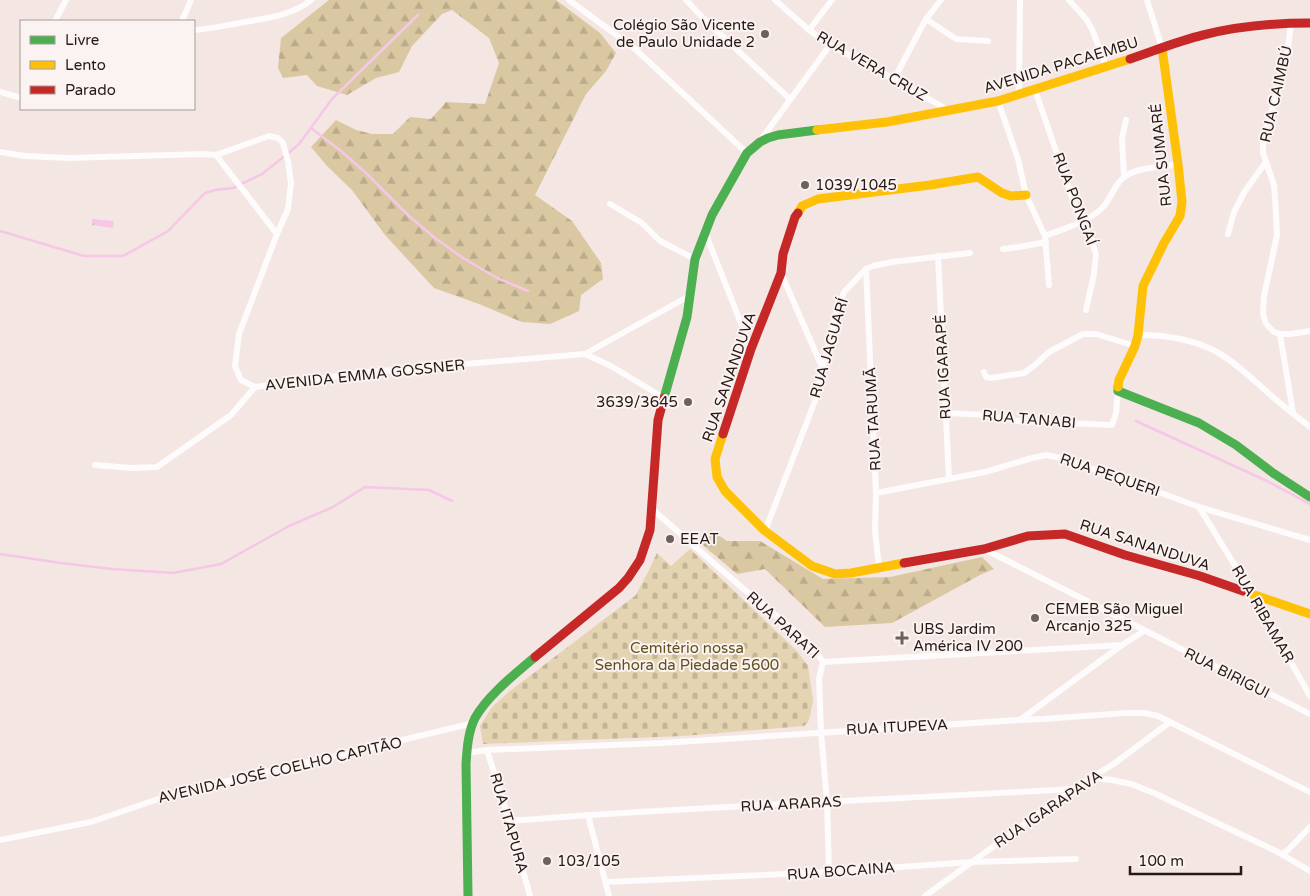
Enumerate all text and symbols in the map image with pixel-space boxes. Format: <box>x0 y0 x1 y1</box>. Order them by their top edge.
place label: Colégio São Vicente de Paulo Unidade 2 <box>613 16 755 51</box>
legend <box>20 20 195 110</box>
street label: RUA VERA CRUZ <box>814 27 930 105</box>
marker: Colégio São Vicente de Paulo Unidade 2 <box>759 28 771 40</box>
text: Livre <box>65 31 99 49</box>
street label: AVENIDA PACAEMBU <box>981 33 1141 97</box>
street label: RUA CAIMBÚ <box>1256 44 1296 144</box>
text: Lento <box>65 56 106 74</box>
text: Parado <box>65 81 116 99</box>
street label: RUA SUMARÉ <box>1147 103 1175 207</box>
street label: RUA PONGAÍ <box>1049 150 1101 248</box>
place label: 1039/1045 <box>815 176 897 194</box>
marker: 1039/1045 <box>799 179 811 191</box>
street label: RUA JAGUARÍ <box>806 296 852 400</box>
street label: RUA SANANDUVA <box>698 310 760 444</box>
street label: RUA IGARAPÉ <box>931 314 955 420</box>
street label: AVENIDA EMMA GOSSNER <box>264 356 466 394</box>
street label: RUA TARUMÃ <box>861 367 885 471</box>
place label: 3639/3645 <box>596 393 678 411</box>
marker: 3639/3645 <box>682 396 694 408</box>
street label: RUA TANABI <box>981 406 1077 432</box>
street label: RUA PEQUERI <box>1058 449 1162 501</box>
street label: RUA SANANDUVA <box>1077 515 1213 575</box>
place label: EEAT <box>680 530 719 548</box>
marker: EEAT <box>664 533 676 545</box>
street label: RUA RIBAMAR <box>1228 562 1298 666</box>
street label: RUA PARATI <box>743 588 823 662</box>
place label: CEMEB São Miguel Arcanjo 325 <box>1045 600 1183 635</box>
marker: CEMEB São Miguel Arcanjo 325 <box>1029 612 1041 624</box>
place label: UBS Jardim América IV 200 <box>913 620 1023 655</box>
marker: UBS Jardim América IV 200 <box>895 631 909 645</box>
park label: Cemitério nossa Senhora da Piedade 5600 <box>595 639 779 674</box>
street label: RUA BIRIGUI <box>1181 644 1273 702</box>
street label: RUA ITUPEVA <box>845 715 949 739</box>
street label: AVENIDA JOSÉ COELHO CAPITÃO <box>156 733 404 807</box>
street label: RUA IGARAPAVA <box>991 766 1105 852</box>
street label: RUA ITAPURA <box>486 771 532 875</box>
street label: RUA ARARAS <box>740 792 842 816</box>
scale bar <box>1130 844 1241 876</box>
place label: 103/105 <box>557 852 620 870</box>
text: 100 m <box>1138 852 1184 870</box>
marker: 103/105 <box>541 855 553 867</box>
street label: RUA BOCAINA <box>786 858 896 884</box>

